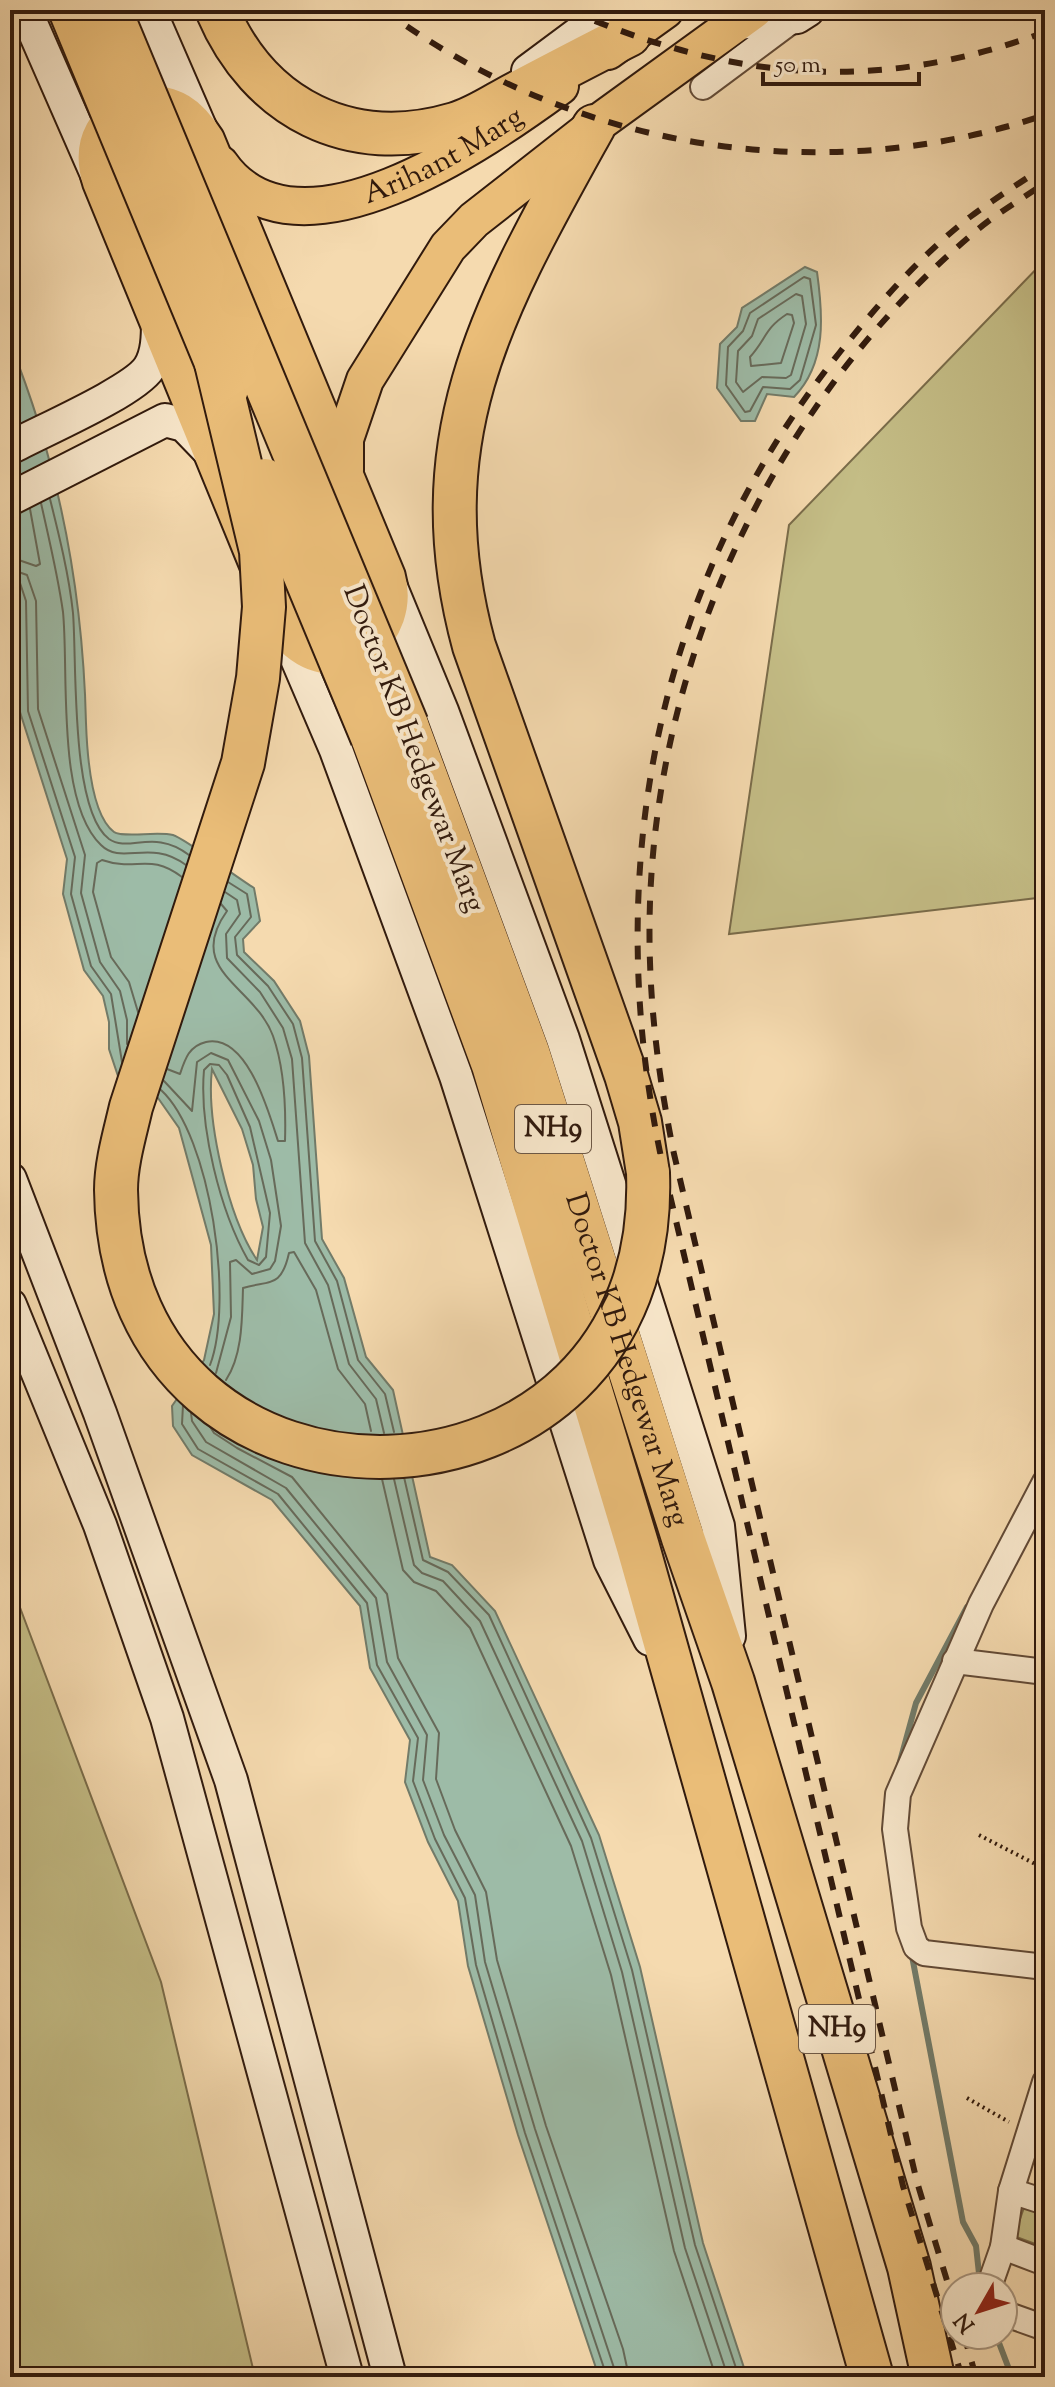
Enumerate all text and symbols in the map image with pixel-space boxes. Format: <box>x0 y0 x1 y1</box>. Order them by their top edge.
scale bar <box>763 36 919 86</box>
text: 50 m <box>773 49 821 83</box>
street label: Arihant Marg <box>358 96 532 216</box>
street label: Doctor KB Hedgewar Marg <box>331 579 495 919</box>
road number: NH9 <box>515 1105 591 1153</box>
street label: Doctor KB Hedgewar Marg <box>553 1188 700 1532</box>
road number: NH9 <box>799 2005 875 2053</box>
north arrow <box>939 2271 1019 2351</box>
text: N <box>948 2304 984 2339</box>

